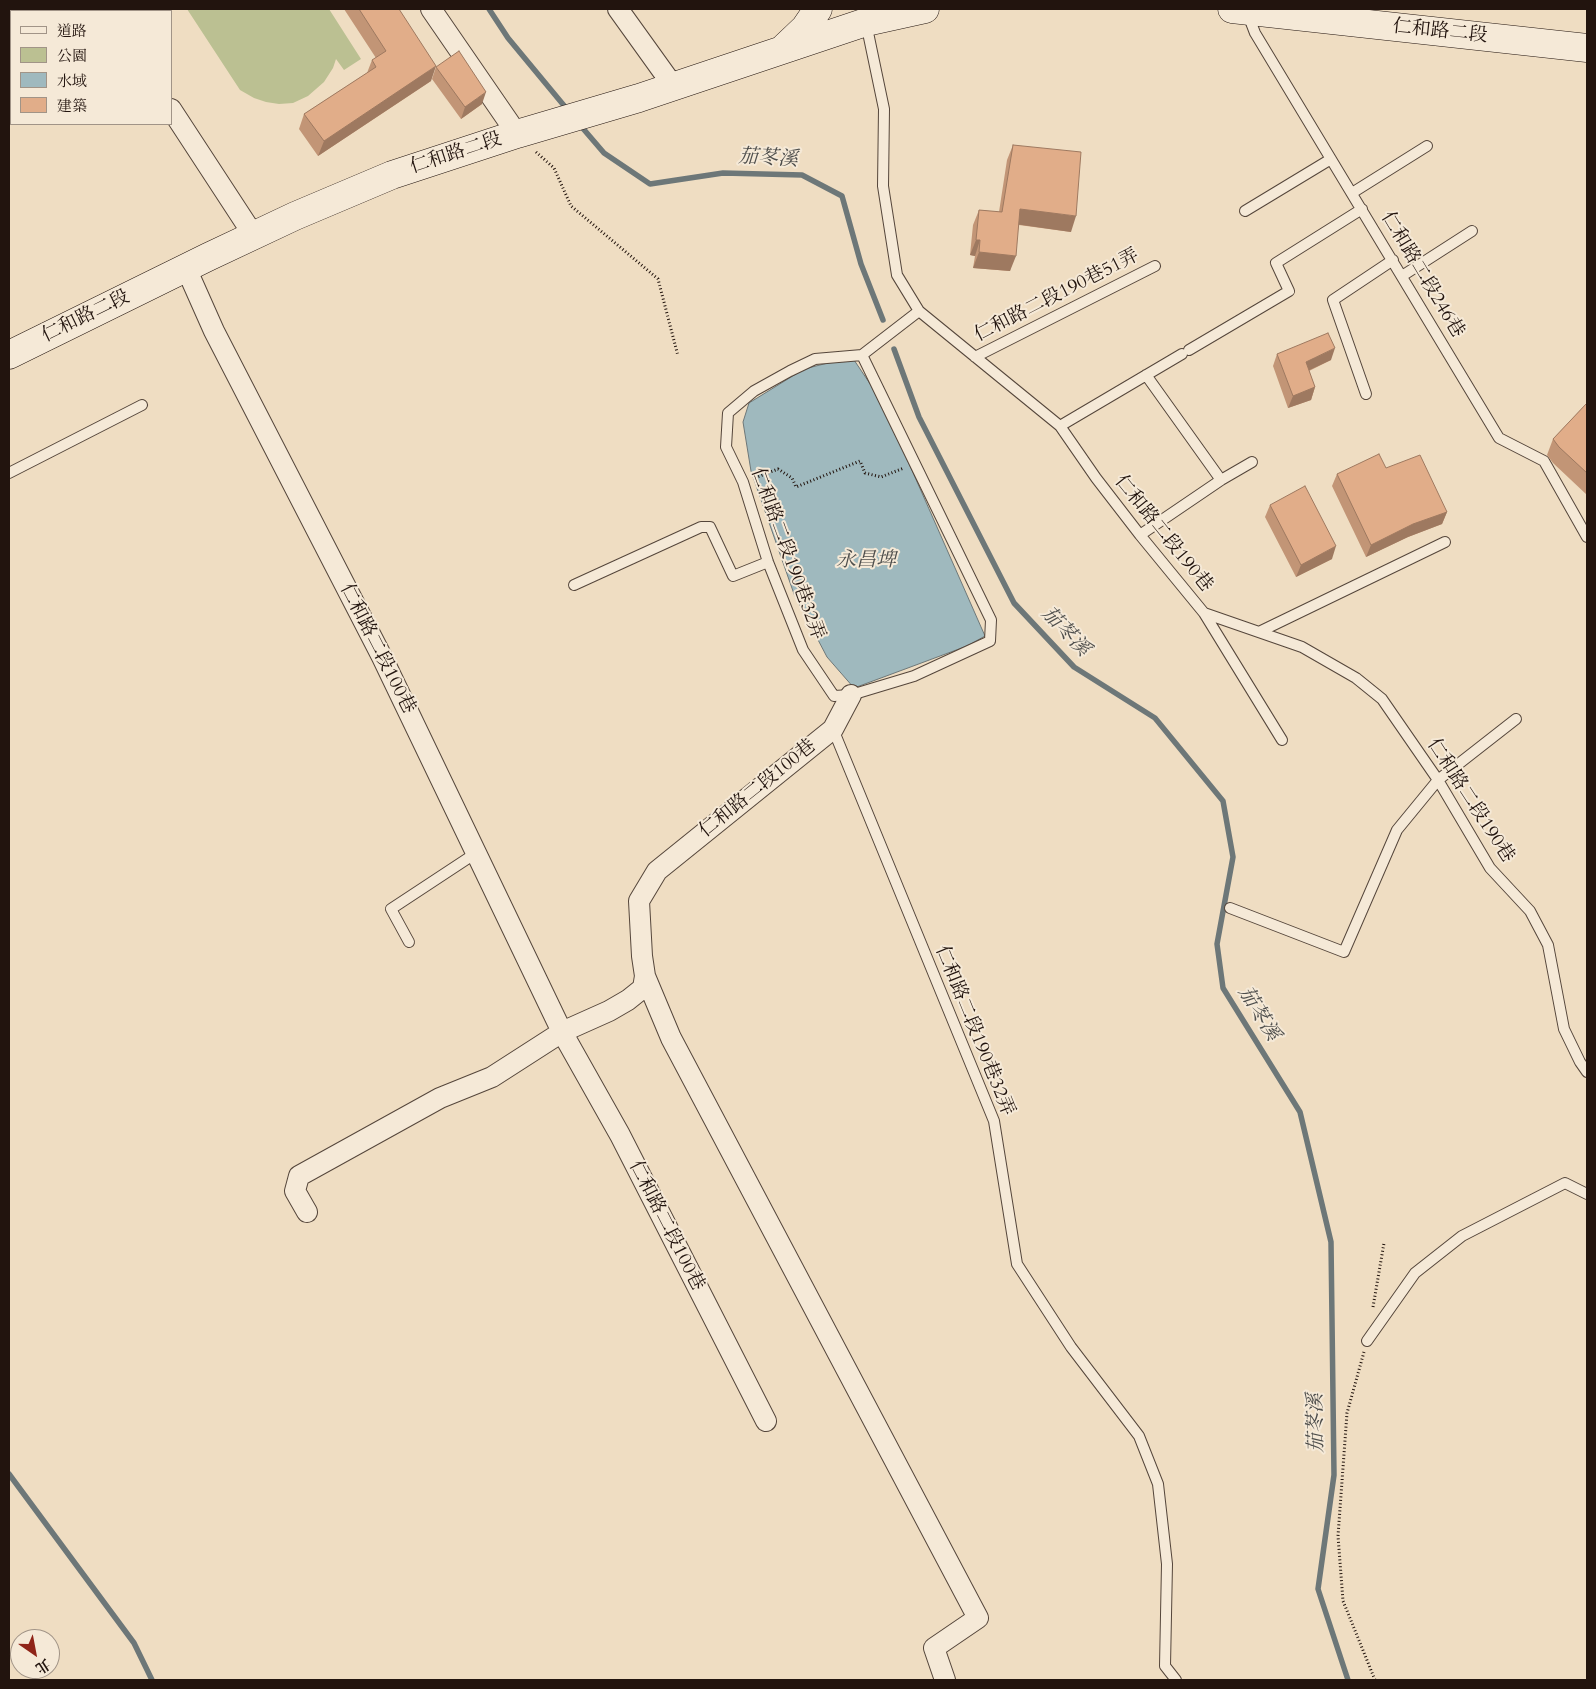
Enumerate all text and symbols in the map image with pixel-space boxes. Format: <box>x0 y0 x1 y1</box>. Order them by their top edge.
legend <box>10 10 172 125</box>
street label: 仁和路二段 <box>1392 16 1488 48</box>
text: 道路 <box>57 21 87 41</box>
text: 公園 <box>57 46 87 66</box>
text: 水域 <box>57 71 87 91</box>
text: 建築 <box>57 96 87 116</box>
street label: 仁和路二段 <box>407 128 505 180</box>
water label: 茄苳溪 <box>737 145 799 173</box>
street label: 仁和路二段246巷 <box>1375 208 1469 342</box>
street label: 仁和路二段190巷51弄 <box>971 245 1143 347</box>
street label: 仁和路二段 <box>38 286 134 348</box>
street label: 仁和路二段190巷32弄 <box>745 465 829 643</box>
street label: 仁和路二段190巷 <box>1109 471 1217 597</box>
water label: 永昌埤 <box>836 549 896 573</box>
street label: 仁和路二段100巷 <box>334 580 420 718</box>
water label: 茄苳溪 <box>1036 602 1094 662</box>
street label: 仁和路二段100巷 <box>695 735 821 843</box>
street label: 仁和路二段190巷 <box>1421 735 1519 867</box>
street label: 仁和路二段190巷32弄 <box>929 943 1019 1119</box>
water label: 茄苳溪 <box>1232 982 1284 1046</box>
street label: 仁和路二段100巷 <box>623 1157 709 1295</box>
water label: 茄苳溪 <box>1304 1393 1330 1453</box>
north arrow <box>10 1629 60 1679</box>
text: 北 <box>32 1654 54 1678</box>

